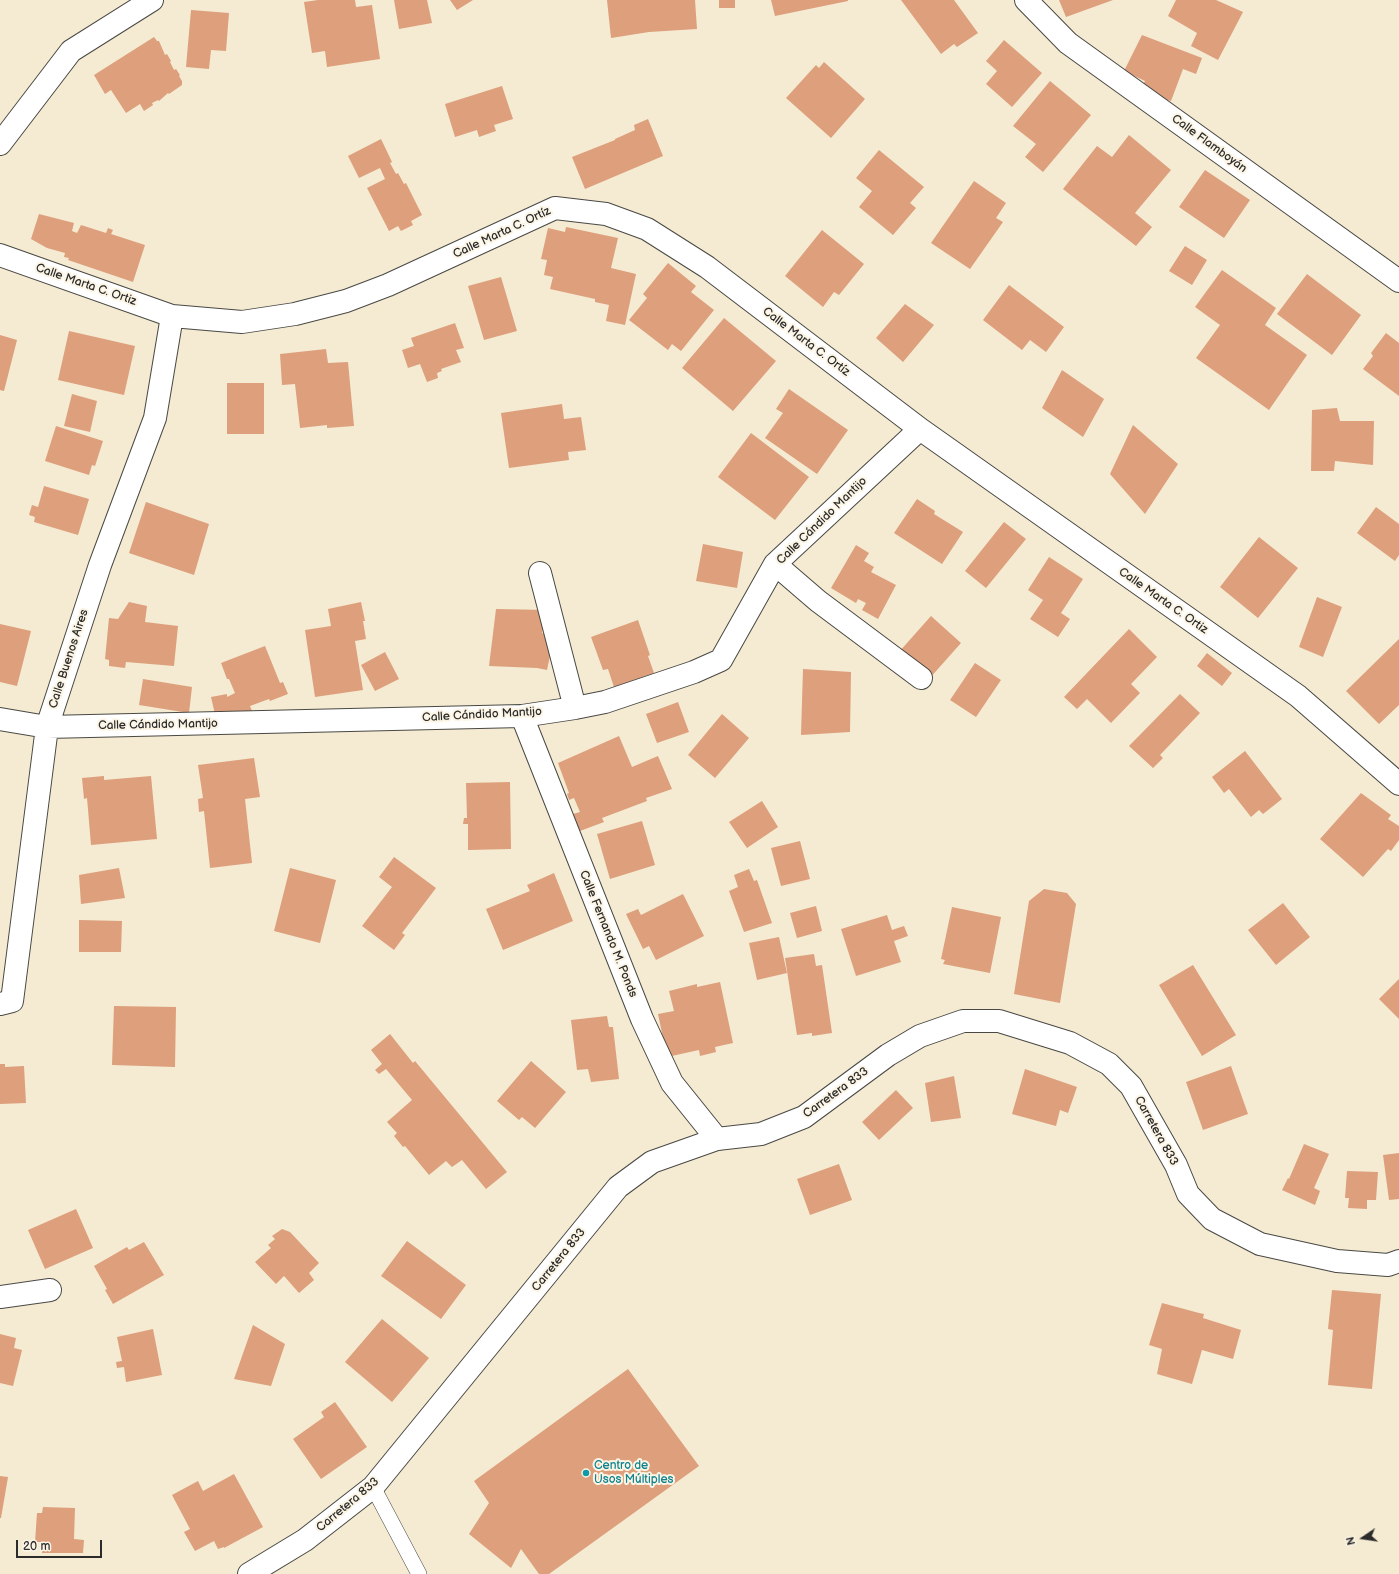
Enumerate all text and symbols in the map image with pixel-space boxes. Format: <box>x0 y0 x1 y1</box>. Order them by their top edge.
street label: Calle Flamboyán <box>1169 112 1249 176</box>
street label: Calle Marta C. Ortíz <box>451 204 553 262</box>
street label: Calle Marta C. Ortiz <box>34 261 138 309</box>
street label: Calle Marta C. Ortíz <box>759 304 853 380</box>
street label: Calle Cándido Mantijo <box>774 474 870 568</box>
street label: Calle Marta C. Ortiz <box>1116 565 1210 637</box>
street label: Calle Buenos Aires <box>46 608 92 710</box>
street label: Calle Cándido Mantijo <box>422 705 542 725</box>
street label: Calle Cándido Mantijo <box>98 717 218 733</box>
street label: Calle Fernando M. Ponds <box>576 868 640 1000</box>
street label: Carretera 833 <box>801 1064 871 1122</box>
street label: Carretera 833 <box>1131 1094 1181 1168</box>
street label: Carretera 833 <box>529 1225 589 1295</box>
place label: Centro de Usos Múltiples <box>594 1459 673 1487</box>
marker: Centro de Usos Múltiples <box>581 1468 591 1478</box>
street label: Carretera 833 <box>314 1475 382 1535</box>
north arrow <box>1343 1518 1383 1558</box>
scale bar <box>18 1532 104 1558</box>
text: N <box>1344 1535 1358 1546</box>
text: 20 m <box>23 1539 50 1554</box>

